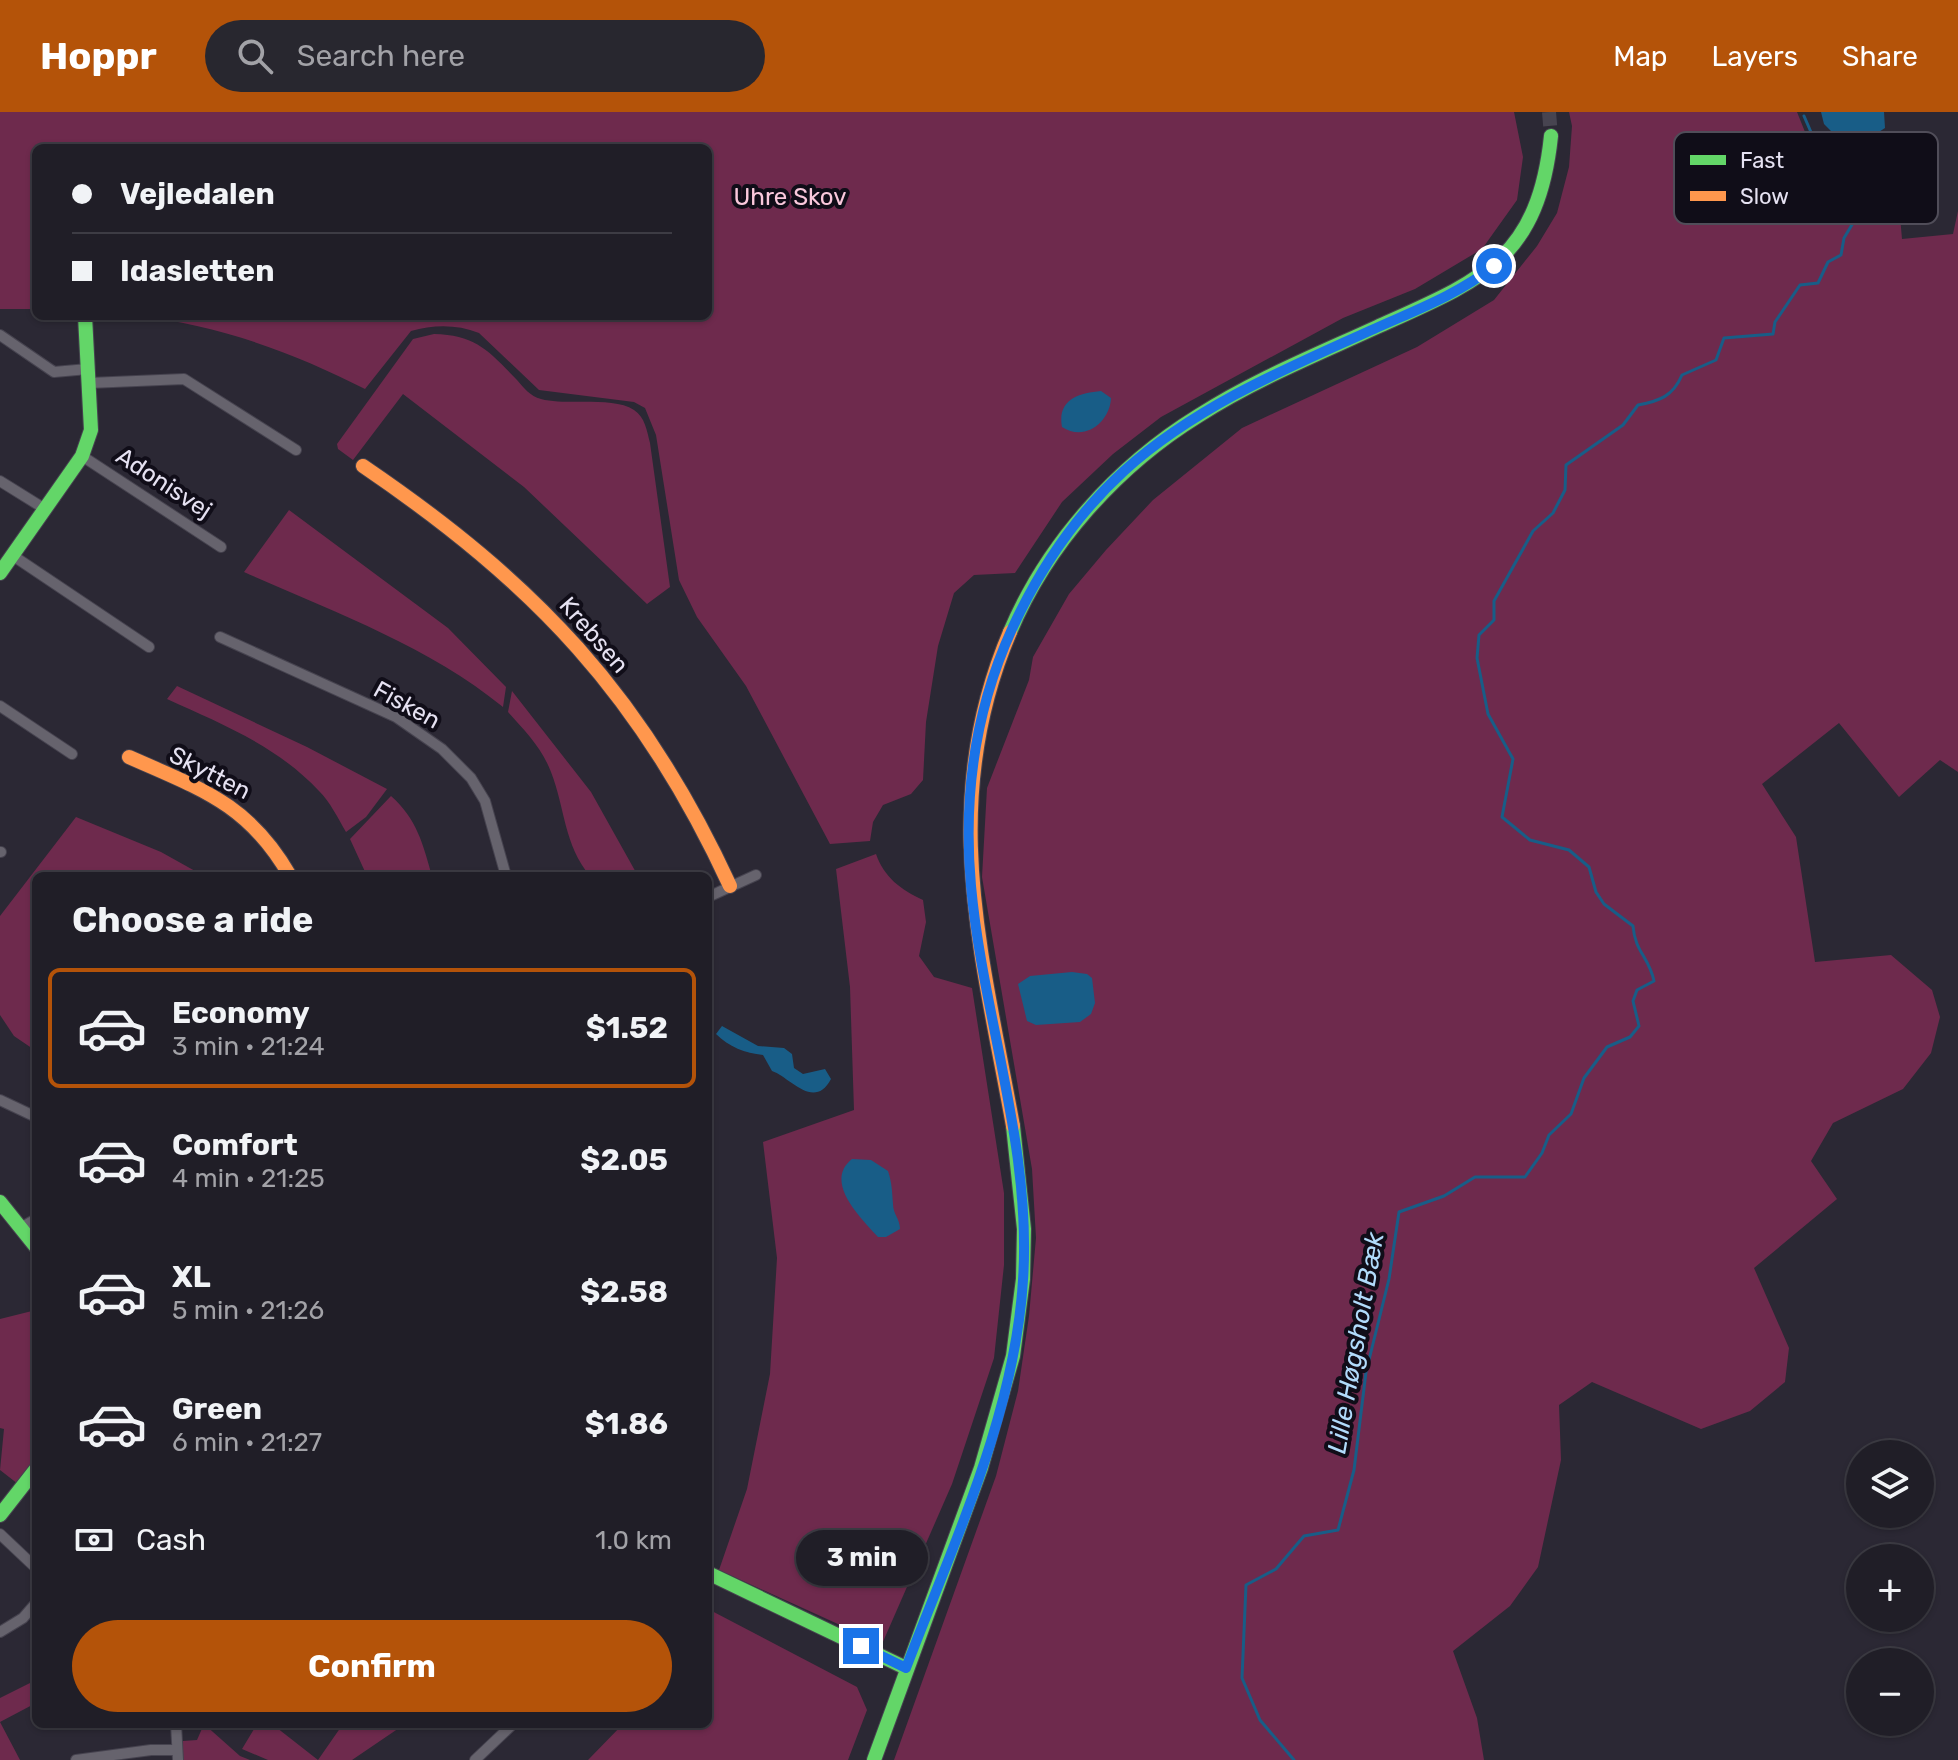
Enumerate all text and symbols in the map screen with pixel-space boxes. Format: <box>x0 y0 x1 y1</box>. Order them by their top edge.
search box <box>205 20 765 92</box>
text: Hoppr <box>40 33 157 79</box>
icon: search <box>233 34 277 78</box>
text: Search here <box>297 38 465 74</box>
text: Map <box>1613 40 1668 73</box>
text: Layers <box>1712 40 1798 73</box>
text: Share <box>1842 40 1918 73</box>
legend <box>1674 132 1938 224</box>
text: Fast <box>1740 147 1785 174</box>
text: Vejledalen <box>120 176 275 212</box>
park label: Uhre Skov <box>734 183 847 211</box>
text: Slow <box>1740 183 1789 210</box>
route start <box>1476 248 1512 284</box>
text: Idasletten <box>120 253 274 289</box>
street label: Adonisvej <box>111 442 217 524</box>
street label: Krebsen <box>553 591 635 679</box>
street label: Fisken <box>369 675 445 735</box>
street label: Skytten <box>165 741 255 805</box>
text: Choose a ride <box>72 898 313 941</box>
icon: car <box>76 992 148 1064</box>
text: Economy <box>172 995 310 1031</box>
text: $1.52 <box>586 1010 668 1046</box>
text: 3 min · 21:24 <box>172 1031 325 1062</box>
icon: car <box>76 1124 148 1196</box>
text: Comfort <box>172 1127 298 1163</box>
text: $2.05 <box>580 1142 668 1178</box>
text: 4 min · 21:25 <box>172 1163 325 1194</box>
water label: Lille Høgsholt Bæk <box>1321 1229 1391 1456</box>
icon: car <box>76 1256 148 1328</box>
text: XL <box>172 1259 211 1295</box>
text: $2.58 <box>580 1274 668 1310</box>
text: 5 min · 21:26 <box>172 1295 324 1326</box>
icon: car <box>76 1388 148 1460</box>
text: Green <box>172 1391 262 1427</box>
text: $1.86 <box>585 1406 668 1442</box>
text: 6 min · 21:27 <box>172 1427 322 1458</box>
map controls <box>1846 1440 1934 1736</box>
button: layers <box>1846 1440 1934 1528</box>
icon: cash <box>72 1518 116 1562</box>
text: Cash <box>136 1522 206 1558</box>
text: 1.0 km <box>595 1525 672 1556</box>
callout: 3 min <box>795 1530 927 1586</box>
text: 3 min <box>827 1542 897 1573</box>
button: + <box>1846 1544 1934 1632</box>
button: Confirm <box>72 1620 672 1712</box>
route end <box>843 1628 879 1664</box>
button: − <box>1846 1648 1934 1736</box>

